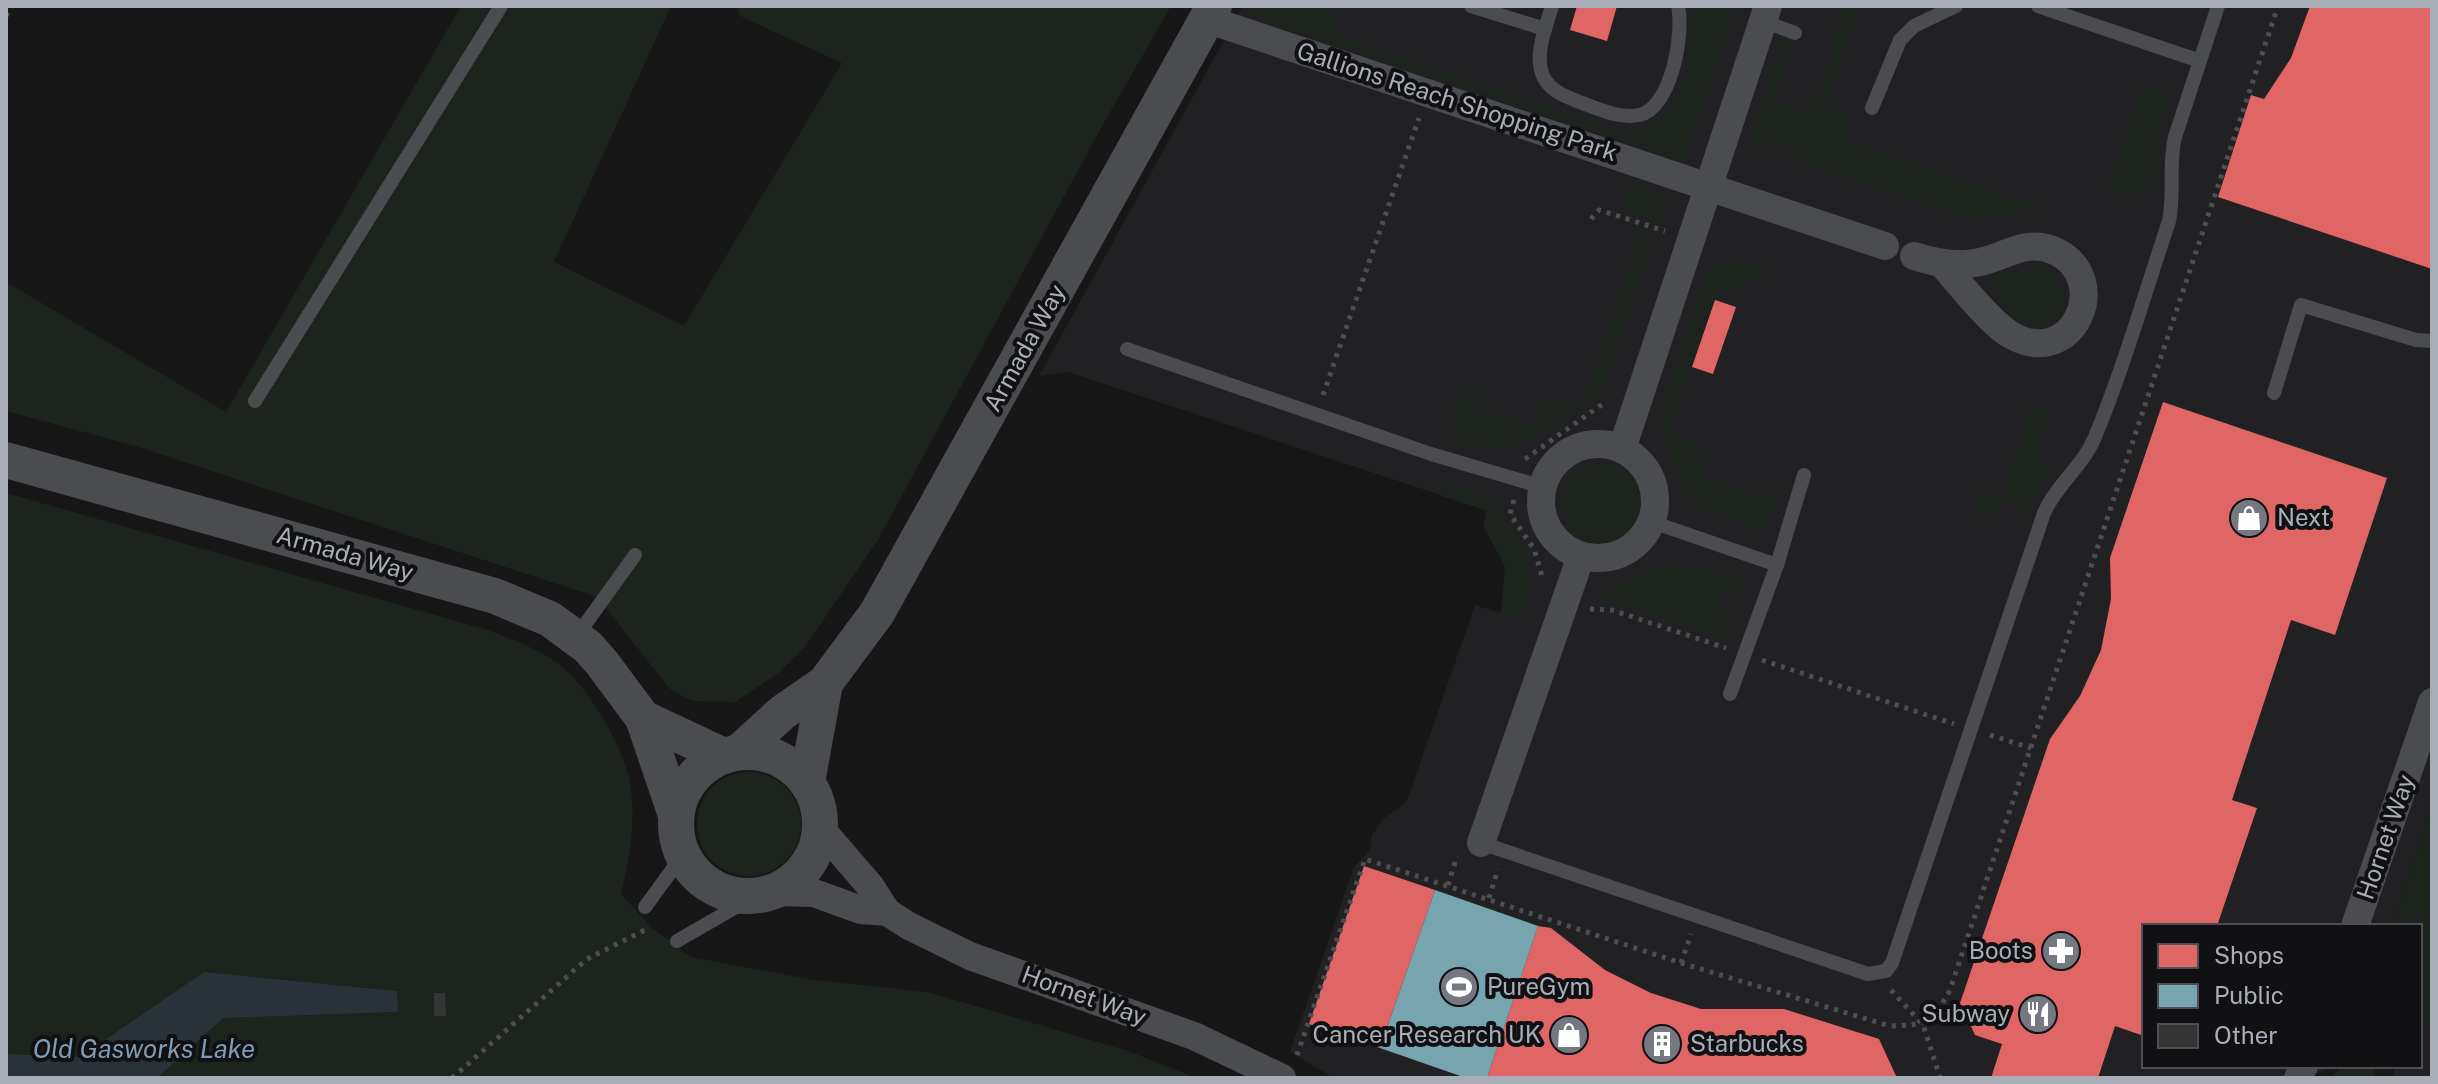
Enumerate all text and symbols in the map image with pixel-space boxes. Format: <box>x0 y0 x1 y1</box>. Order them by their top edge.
street label: Gallions Reach Shopping Park <box>1294 36 1621 166</box>
street label: Armada Way <box>978 279 1071 416</box>
shop icon: Next <box>2228 497 2270 539</box>
place label: Next <box>2277 503 2330 531</box>
street label: Armada Way <box>274 520 417 586</box>
street label: Hornet Way <box>2351 770 2420 903</box>
legend <box>2142 924 2422 1068</box>
pharmacy icon: Boots <box>2040 930 2082 972</box>
place label: Boots <box>1969 936 2033 964</box>
text: Shops <box>2214 941 2284 969</box>
street label: Hornet Way <box>1018 960 1150 1031</box>
sports icon: PureGym <box>1438 966 1480 1008</box>
place label: PureGym <box>1487 972 1590 1000</box>
text: Public <box>2214 981 2284 1009</box>
restaurant icon: Subway <box>2017 993 2059 1035</box>
place label: Subway <box>1922 999 2010 1027</box>
shop icon: Cancer Research UK <box>1548 1014 1590 1056</box>
place label: Cancer Research UK <box>1313 1020 1541 1048</box>
text: Other <box>2214 1021 2278 1049</box>
building icon: Starbucks <box>1641 1023 1683 1065</box>
place label: Starbucks <box>1690 1029 1804 1057</box>
water label: Old Gasworks Lake <box>33 1033 255 1064</box>

